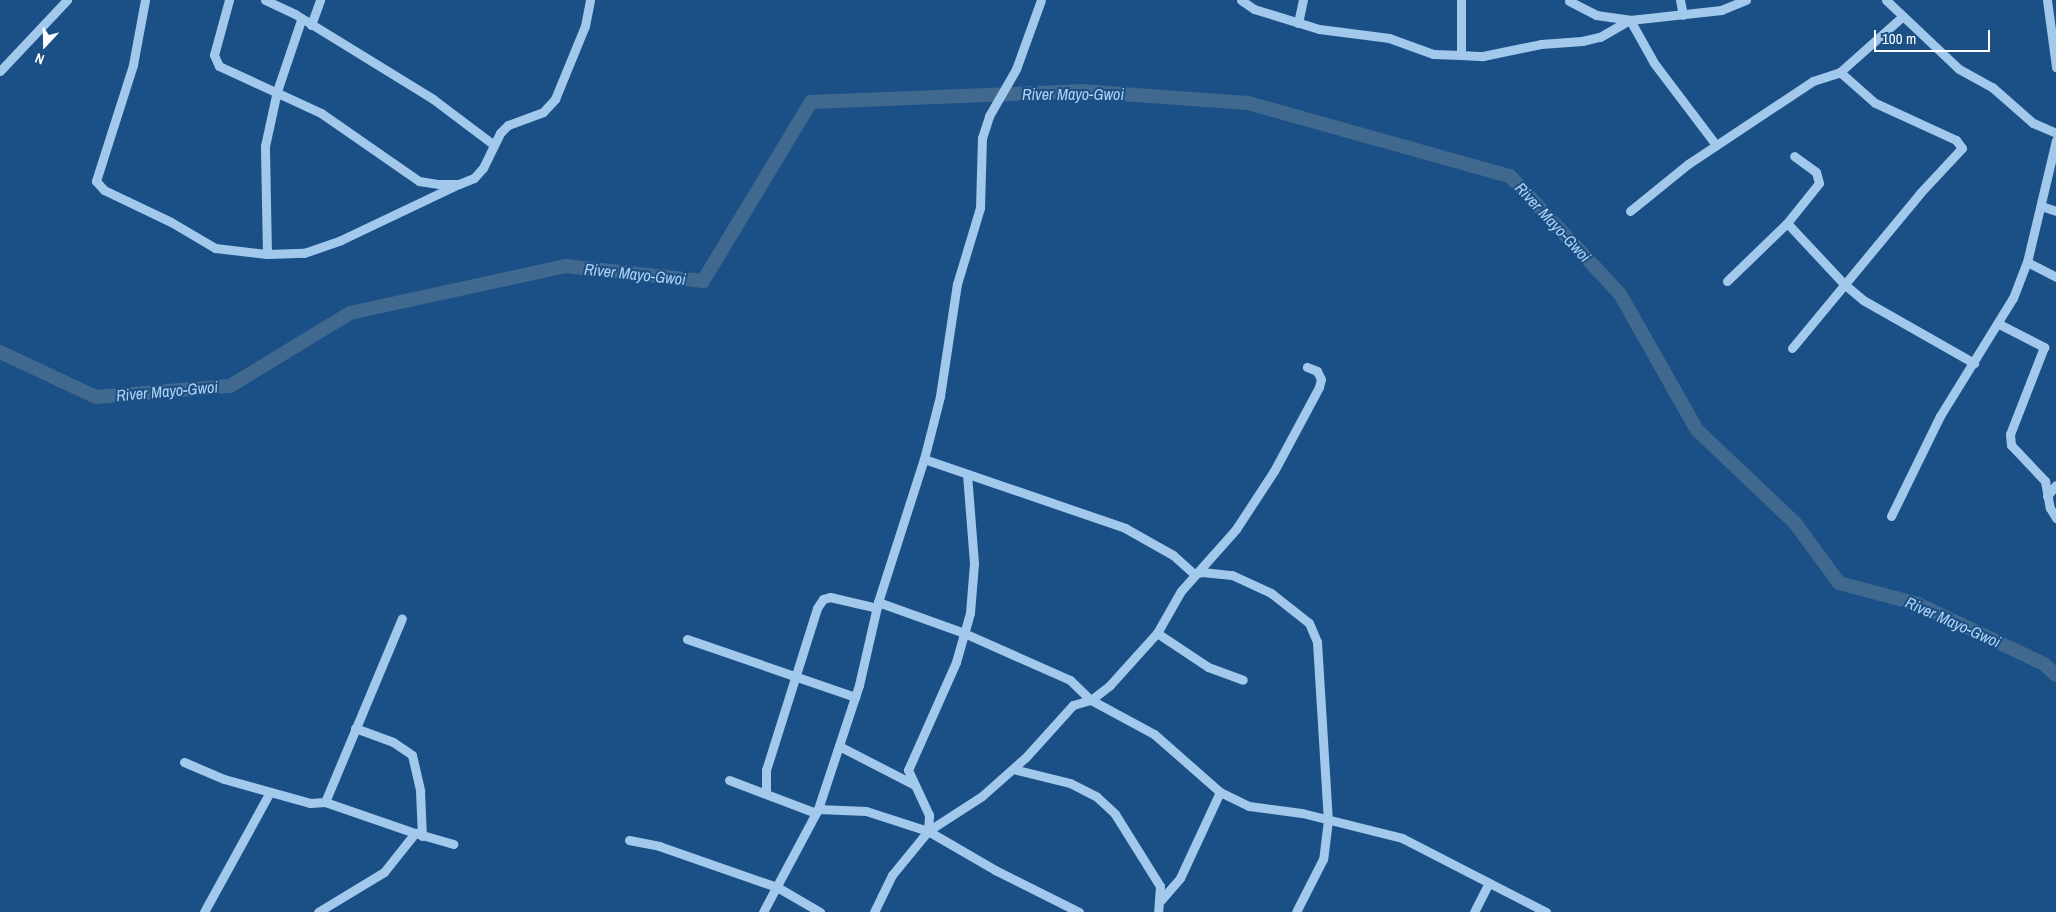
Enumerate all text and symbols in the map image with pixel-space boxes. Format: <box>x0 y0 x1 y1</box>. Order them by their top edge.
north arrow <box>20 20 70 70</box>
scale bar <box>1876 20 1992 52</box>
text: 100 m <box>1882 28 1916 49</box>
text: N <box>33 49 47 69</box>
water label: River Mayo-Gwoi <box>1022 84 1124 104</box>
water label: River Mayo-Gwoi <box>1511 178 1595 266</box>
water label: River Mayo-Gwoi <box>583 259 687 289</box>
water label: River Mayo-Gwoi <box>115 377 219 405</box>
water label: River Mayo-Gwoi <box>1902 592 2004 652</box>

